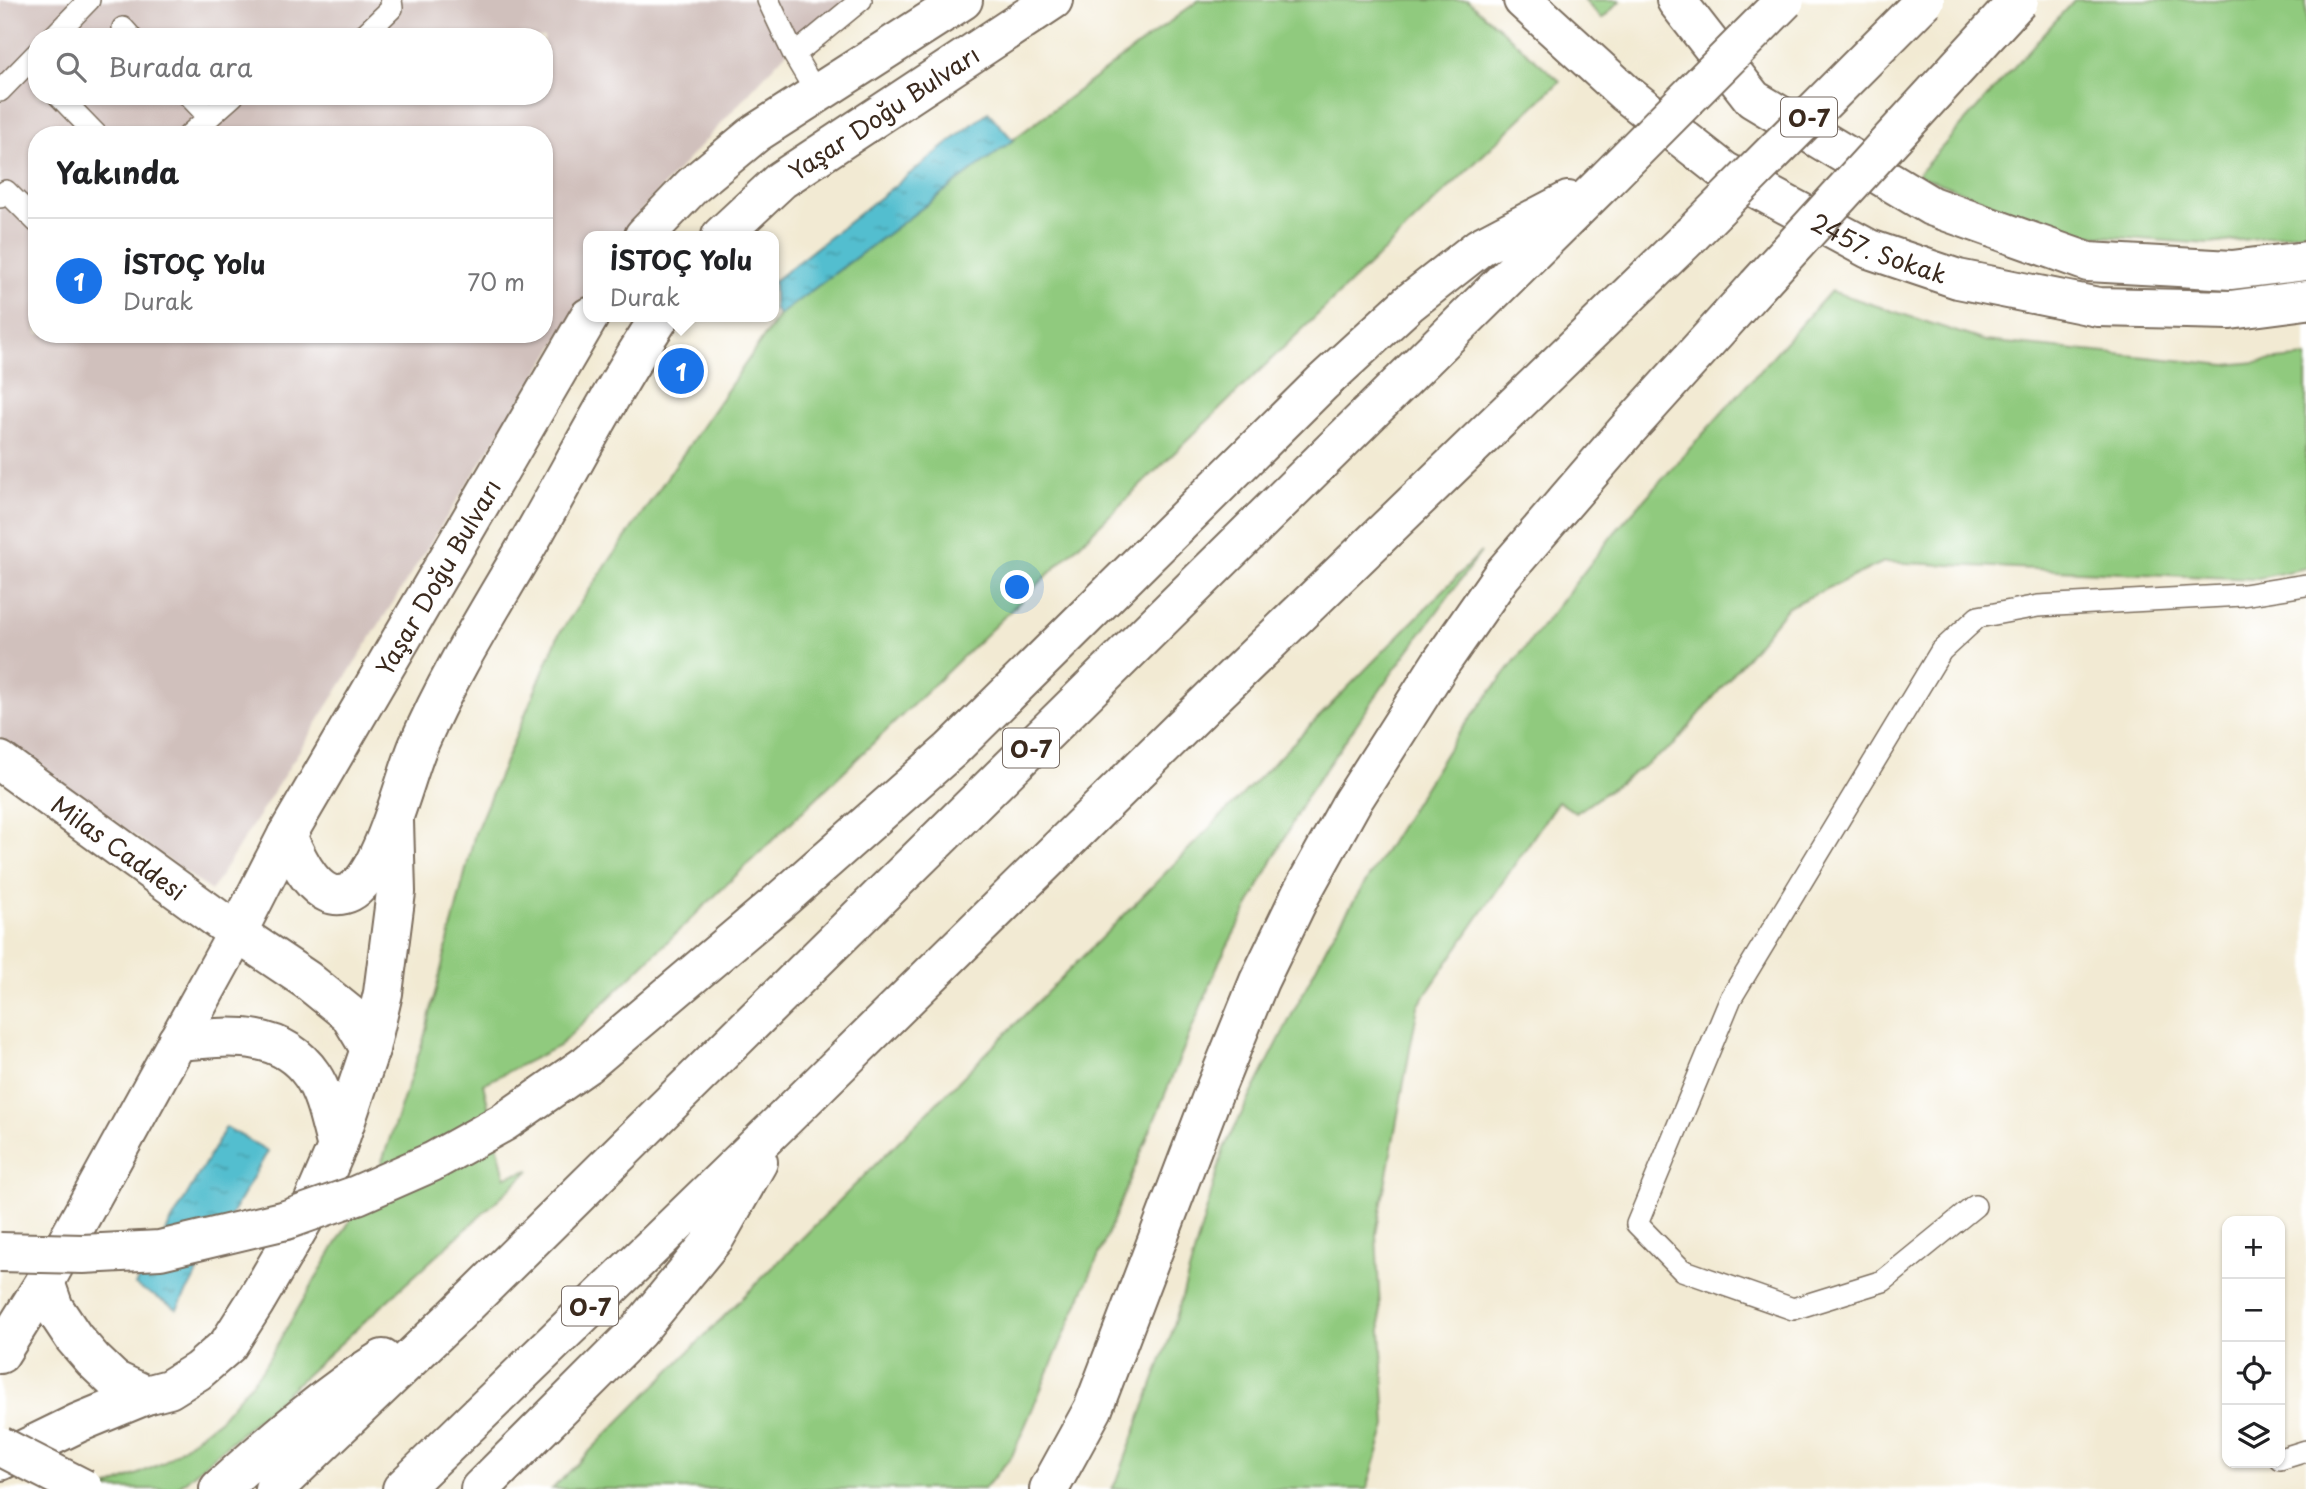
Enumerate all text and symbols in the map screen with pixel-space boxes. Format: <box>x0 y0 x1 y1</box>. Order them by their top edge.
search box <box>28 28 553 105</box>
street label: Yaşar Doğu Bulvarı <box>781 36 986 188</box>
text: Burada ara <box>108 47 252 86</box>
icon: search <box>52 48 90 86</box>
road number: O-7 <box>1781 98 1837 136</box>
text: Yakında <box>56 149 179 194</box>
street label: 2457. Sokak <box>1805 203 1952 292</box>
popup <box>583 231 779 322</box>
text: İSTOÇ Yolu <box>610 240 752 279</box>
text: İSTOÇ Yolu <box>123 244 266 283</box>
text: 1 <box>74 264 85 299</box>
text: 70 m <box>467 264 525 299</box>
text: Durak <box>610 279 680 314</box>
text: Durak <box>123 283 193 318</box>
pin: 1 <box>658 345 704 397</box>
street label: Yaşar Doğu Bulvarı <box>366 472 509 682</box>
your location <box>1000 570 1034 604</box>
road number: O-7 <box>1003 728 1059 768</box>
street label: Milas Caddesi <box>44 786 194 908</box>
map controls <box>2222 1216 2285 1468</box>
button: + <box>2222 1216 2285 1279</box>
button: − <box>2222 1279 2285 1342</box>
road number: O-7 <box>562 1287 618 1326</box>
button: locate <box>2222 1342 2285 1405</box>
button: layers <box>2222 1405 2285 1468</box>

